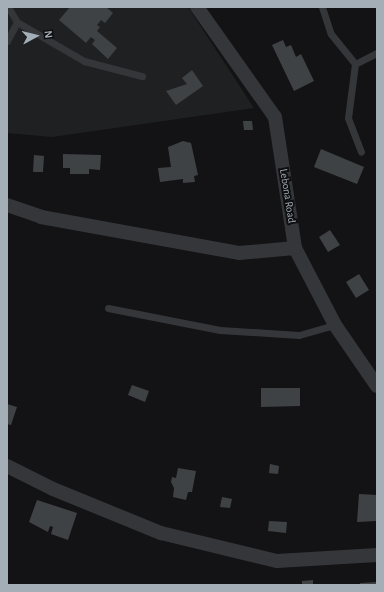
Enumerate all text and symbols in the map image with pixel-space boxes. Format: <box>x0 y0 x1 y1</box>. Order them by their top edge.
north arrow <box>16 16 56 56</box>
text: N <box>42 30 54 39</box>
street label: Lebona Road <box>276 168 298 224</box>

